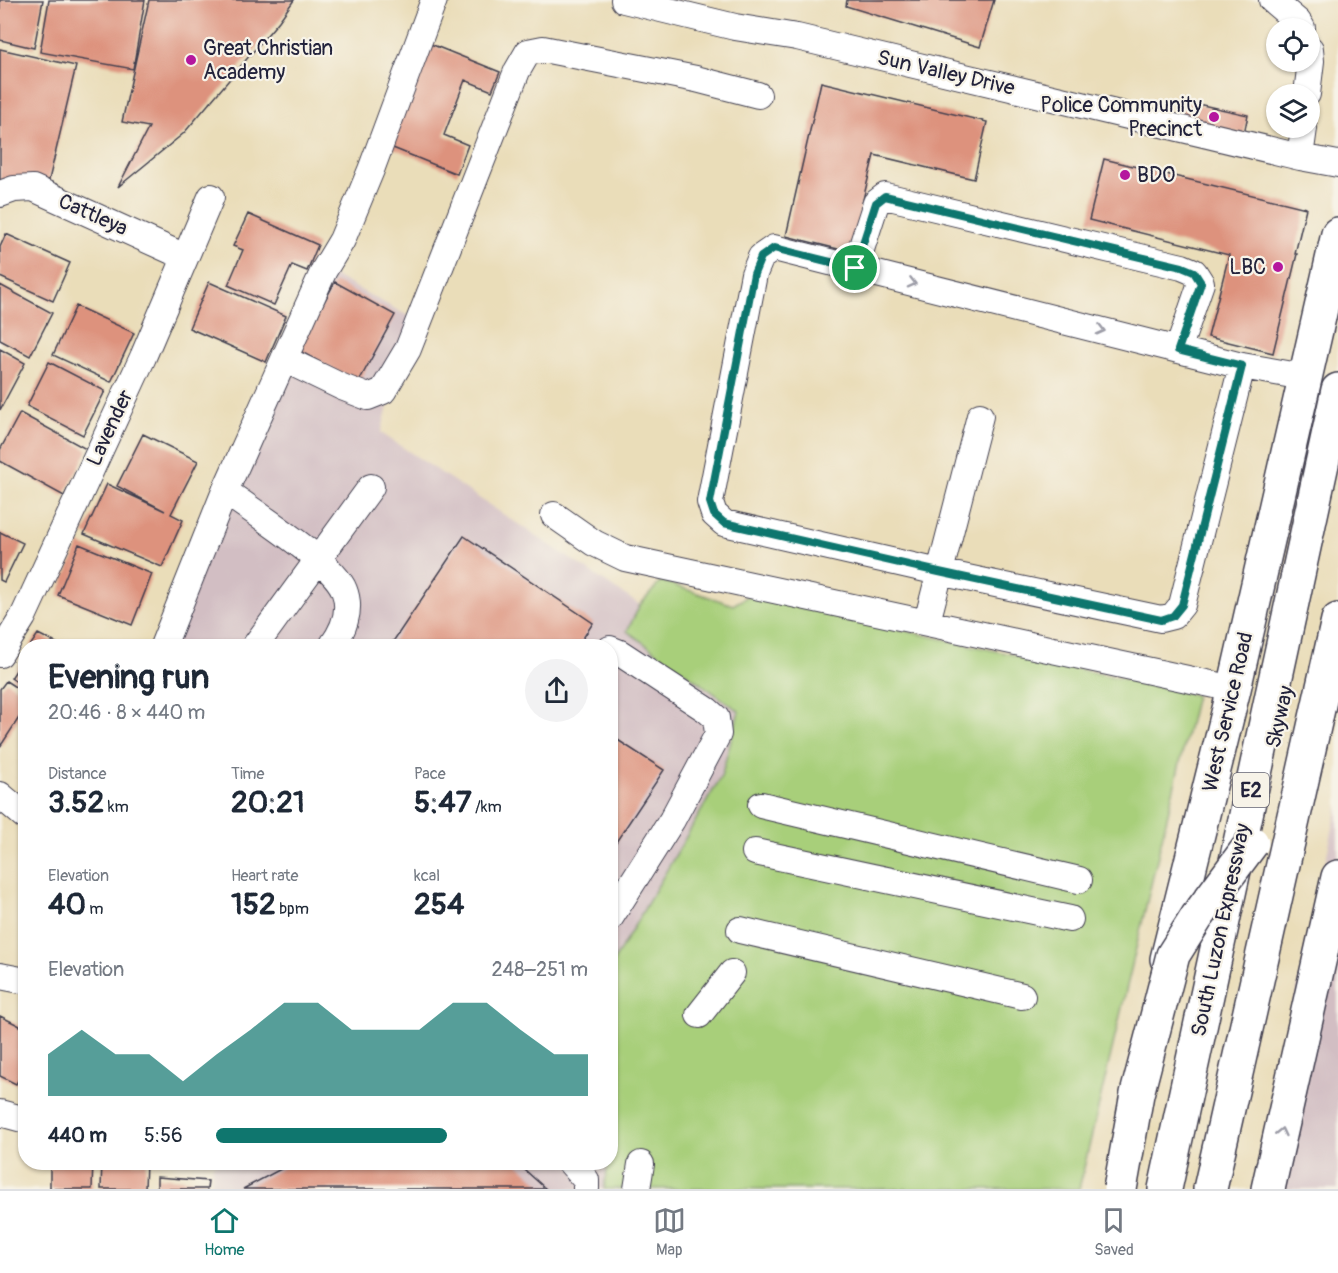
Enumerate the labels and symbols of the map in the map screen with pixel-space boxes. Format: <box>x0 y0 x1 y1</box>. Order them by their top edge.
place label: Great Christian Academy <box>203 35 333 86</box>
street label: Sun Valley Drive <box>875 44 1018 102</box>
marker: Great Christian Academy <box>184 53 198 67</box>
place label: Police Community Precinct <box>1040 92 1203 143</box>
marker: Police Community Precinct <box>1207 110 1221 124</box>
place label: BDO <box>1137 162 1175 189</box>
marker: BDO <box>1118 168 1132 182</box>
street label: Cattleya <box>54 188 132 242</box>
pin <box>829 242 880 293</box>
place label: LBC <box>1229 254 1266 281</box>
marker: LBC <box>1271 260 1285 274</box>
one-way arrow <box>907 275 917 288</box>
one-way arrow <box>1096 323 1106 336</box>
street label: Lavender <box>81 385 140 471</box>
street label: West Service Road <box>1197 630 1259 794</box>
street label: Skyway <box>1260 683 1300 751</box>
road number: E2 <box>1233 773 1269 807</box>
street label: South Luzon Expressway <box>1185 821 1257 1039</box>
one-way arrow <box>1274 1127 1287 1137</box>

